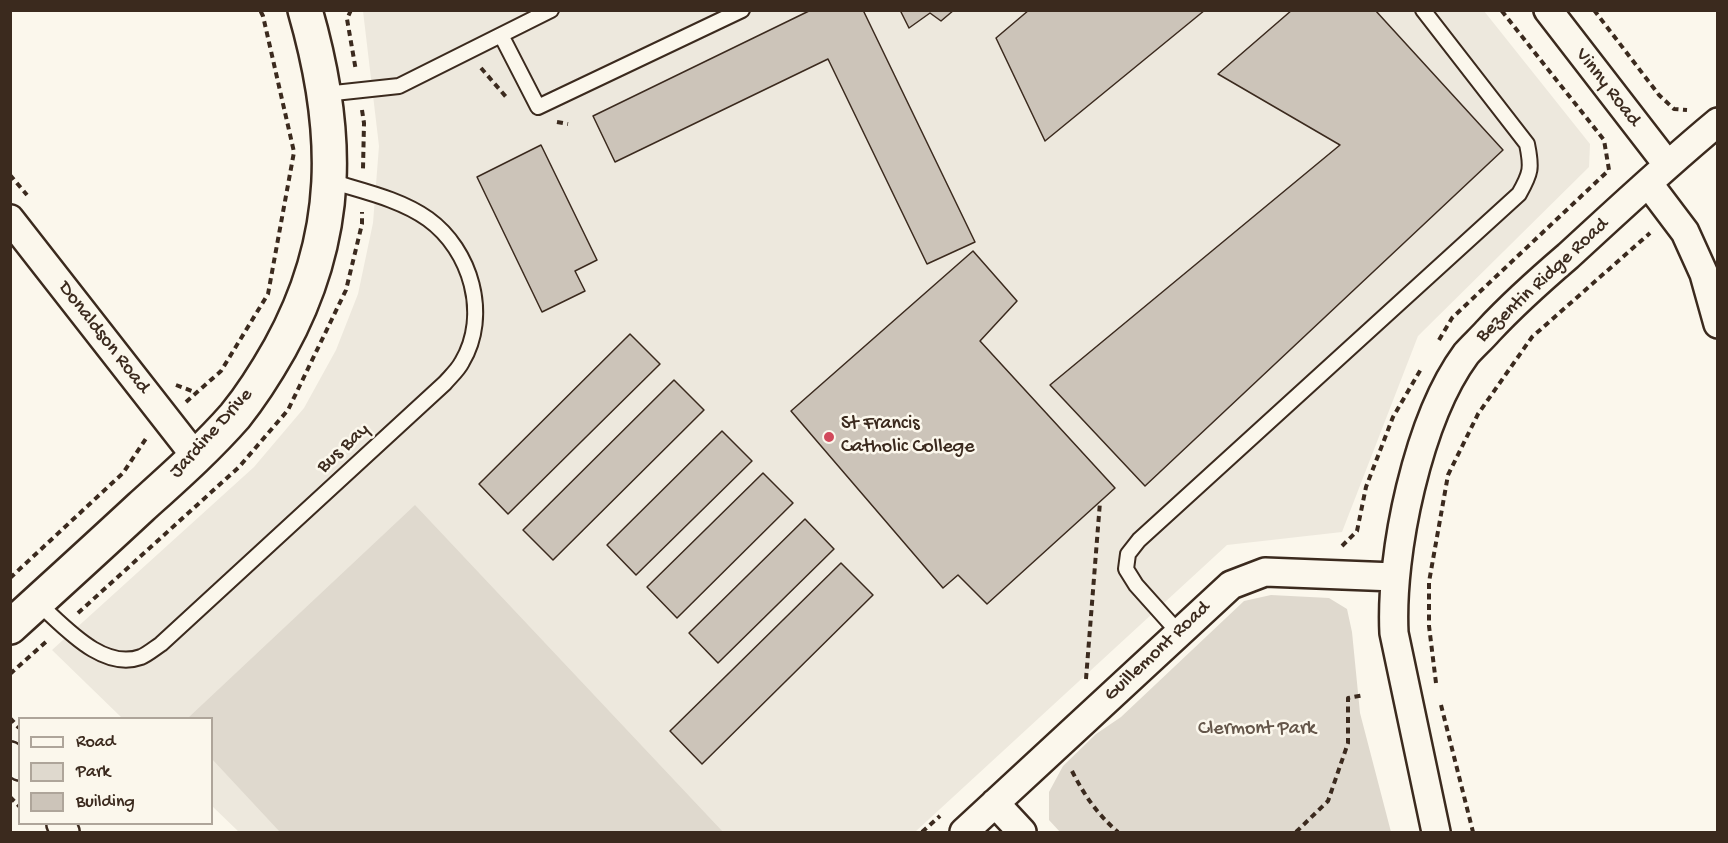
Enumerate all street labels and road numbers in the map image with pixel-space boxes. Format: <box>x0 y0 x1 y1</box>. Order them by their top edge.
street label: Vinny Road <box>1569 44 1645 132</box>
street label: Bezentin Ridge Road <box>1472 213 1614 349</box>
street label: Donaldson Road <box>52 277 154 399</box>
street label: Jardine Drive <box>165 384 259 484</box>
street label: Bus Bay <box>313 419 375 479</box>
street label: Guillemont Road <box>1100 597 1216 707</box>

